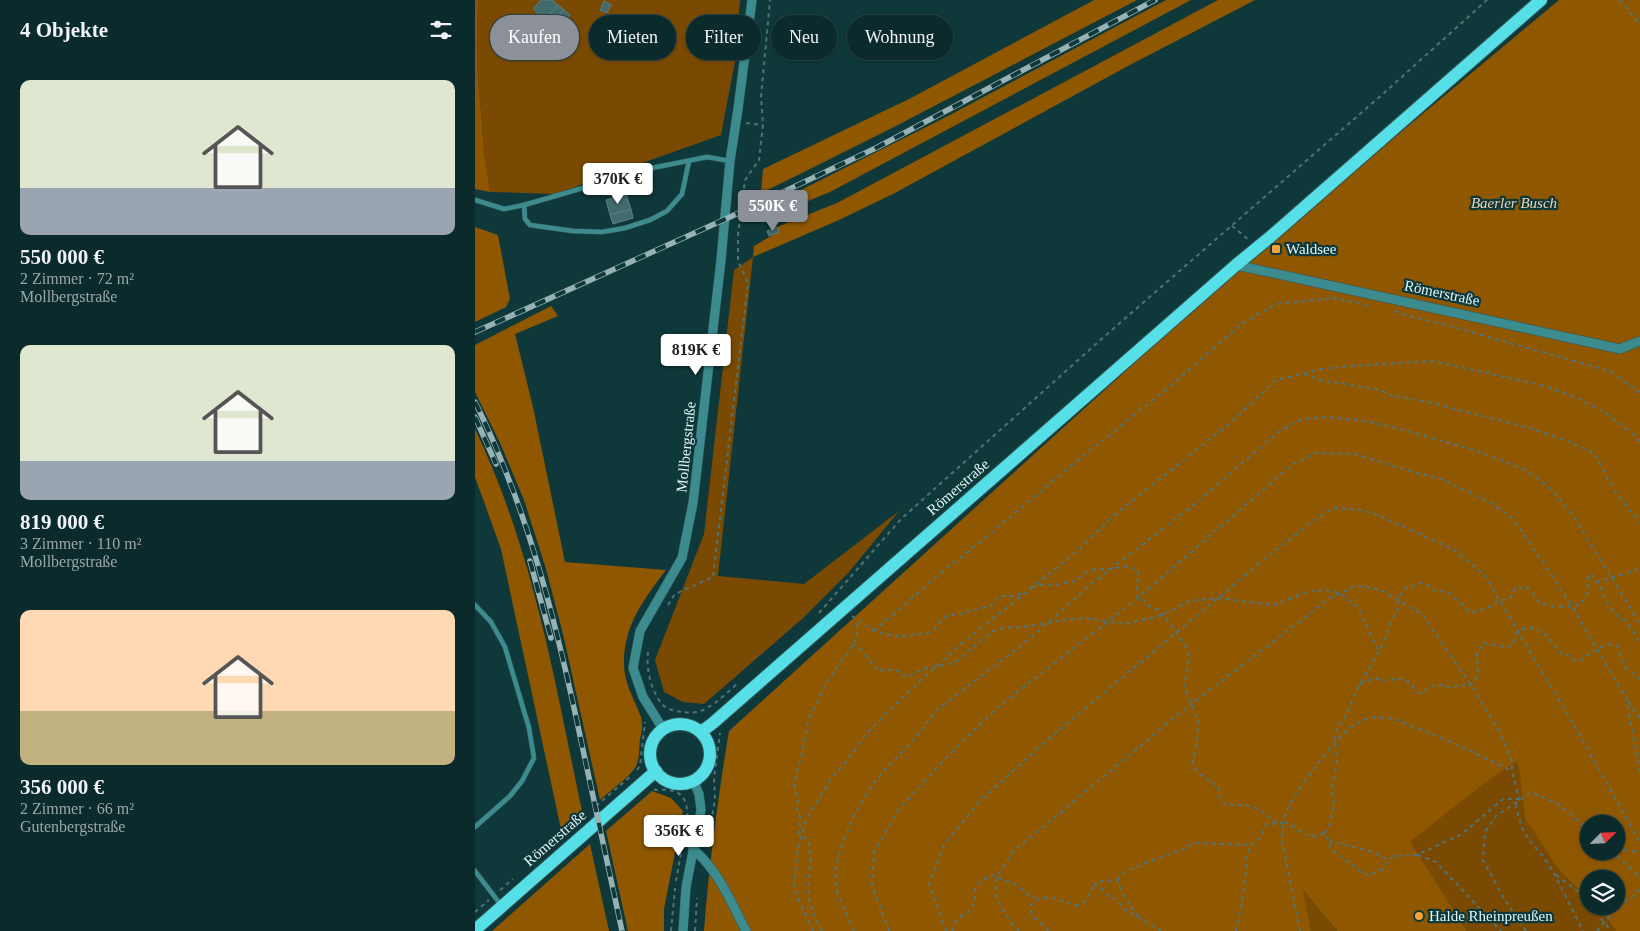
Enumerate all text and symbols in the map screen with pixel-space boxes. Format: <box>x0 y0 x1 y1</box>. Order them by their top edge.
chip: Kaufen <box>490 15 579 60</box>
chip: Mieten <box>589 15 676 60</box>
chip: Filter <box>686 15 761 60</box>
chip: Neu <box>771 15 837 60</box>
chip: Wohnung <box>847 15 953 60</box>
icon: filters <box>427 16 455 44</box>
text: 4 Objekte <box>20 18 108 42</box>
icon: home <box>193 112 283 202</box>
pin: 370K € <box>577 162 659 205</box>
text: 370K € <box>594 170 642 187</box>
pin: 550K € <box>732 190 814 232</box>
park label: Baerler Busch <box>1471 195 1557 211</box>
text: 550K € <box>749 197 797 214</box>
place label: Waldsee <box>1286 241 1337 257</box>
marker: Waldsee <box>1270 243 1282 255</box>
text: 550 000 € <box>20 245 104 269</box>
text: 2 Zimmer · 72 m² <box>20 270 134 287</box>
street label: Römerstraße <box>1403 277 1481 309</box>
text: Mollbergstraße <box>20 288 117 305</box>
pin: 819K € <box>655 334 737 376</box>
text: 819K € <box>672 341 720 358</box>
icon: home <box>193 377 283 467</box>
street label: Mollbergstraße <box>673 400 699 493</box>
street label: Römerstraße <box>924 456 992 518</box>
text: 819 000 € <box>20 510 104 534</box>
text: 3 Zimmer · 110 m² <box>20 535 142 552</box>
text: Mollbergstraße <box>20 553 117 570</box>
icon: home <box>193 642 283 732</box>
text: 356 000 € <box>20 775 104 799</box>
text: 2 Zimmer · 66 m² <box>20 800 134 817</box>
street label: Römerstraße <box>521 807 589 869</box>
pin: 356K € <box>638 814 720 857</box>
north arrow <box>1580 815 1625 860</box>
map controls <box>1580 815 1625 915</box>
text: Gutenbergstraße <box>20 818 125 835</box>
text: 356K € <box>655 822 703 839</box>
button: layers <box>1580 870 1625 915</box>
place label: Halde Rheinpreußen <box>1429 908 1553 924</box>
marker: Halde Rheinpreußen <box>1413 910 1425 922</box>

